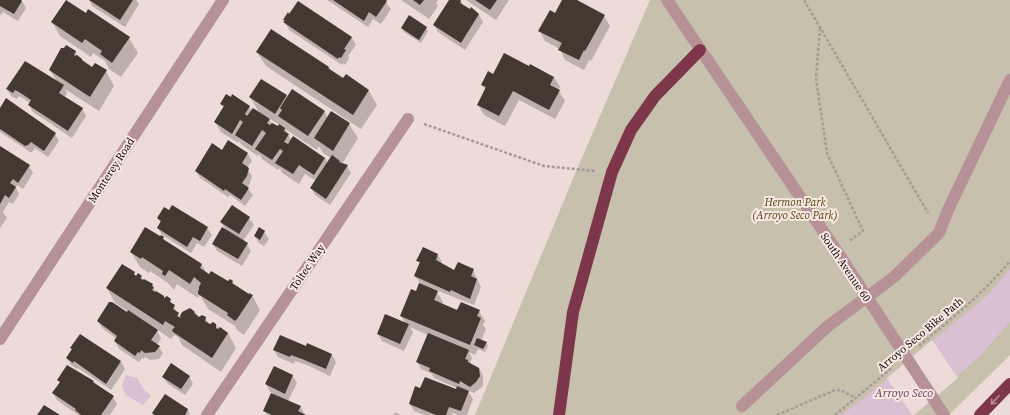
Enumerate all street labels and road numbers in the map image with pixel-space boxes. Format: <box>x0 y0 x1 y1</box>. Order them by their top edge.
street label: Monterey Road <box>85 134 138 206</box>
street label: South Avenue 60 <box>817 230 875 305</box>
street label: Toltec Way <box>286 241 329 293</box>
street label: Arroyo Seco Bike Path <box>874 294 967 375</box>

